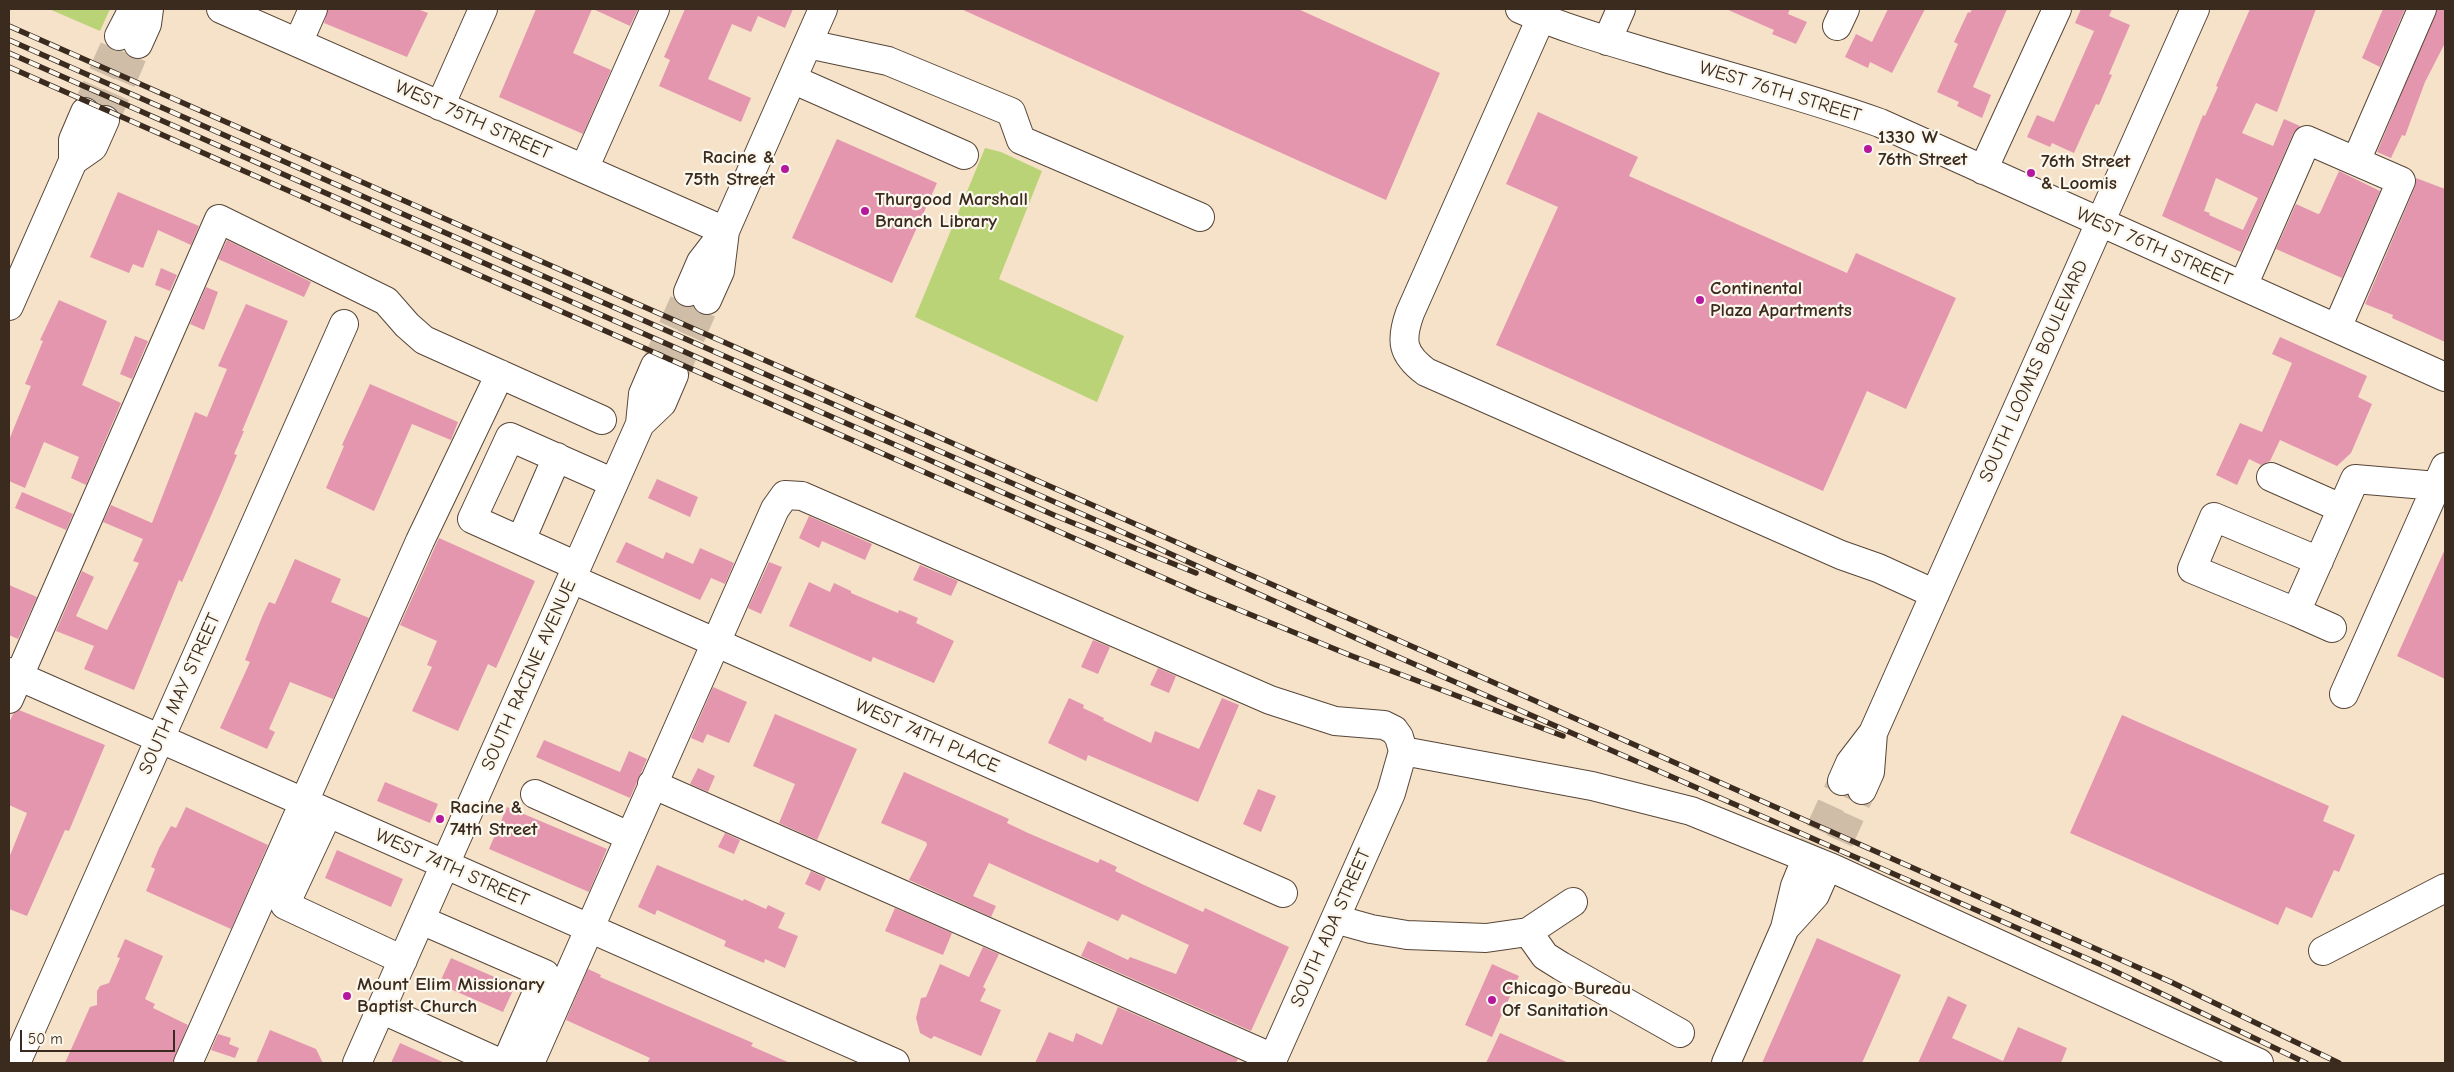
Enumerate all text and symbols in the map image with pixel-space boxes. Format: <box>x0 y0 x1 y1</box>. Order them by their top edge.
street label: WEST 76TH STREET <box>1696 56 1864 128</box>
street label: WEST 75TH STREET <box>391 75 555 165</box>
place label: 1330 W 76th Street <box>1878 127 1967 171</box>
marker: 1330 W 76th Street <box>1862 143 1874 155</box>
place label: Racine & 75th Street <box>685 147 775 191</box>
place label: 76th Street & Loomis <box>2041 151 2130 195</box>
marker: Racine & 75th Street <box>779 163 791 175</box>
marker: 76th Street & Loomis <box>2025 167 2037 179</box>
place label: Thurgood Marshall Branch Library <box>875 189 1028 233</box>
street label: WEST 76TH STREET <box>2072 202 2236 292</box>
marker: Thurgood Marshall Branch Library <box>859 205 871 217</box>
street label: SOUTH LOOMIS BOULEVARD <box>1975 256 2093 486</box>
place label: Continental Plaza Apartments <box>1710 278 1852 322</box>
marker: Continental Plaza Apartments <box>1694 294 1706 306</box>
street label: SOUTH RACINE AVENUE <box>477 576 581 774</box>
street label: SOUTH MAY STREET <box>134 610 226 778</box>
street label: WEST 74TH PLACE <box>851 694 1003 778</box>
place label: Racine & 74th Street <box>450 797 538 841</box>
marker: Racine & 74th Street <box>434 813 446 825</box>
street label: WEST 74TH STREET <box>372 824 532 912</box>
street label: SOUTH ADA STREET <box>1286 845 1376 1011</box>
place label: Mount Elim Missionary Baptist Church <box>357 974 544 1018</box>
place label: Chicago Bureau Of Sanitation <box>1502 978 1631 1022</box>
marker: Mount Elim Missionary Baptist Church <box>341 990 353 1002</box>
marker: Chicago Bureau Of Sanitation <box>1486 994 1498 1006</box>
scale bar <box>22 1020 178 1052</box>
text: 50 m <box>28 1030 63 1048</box>

